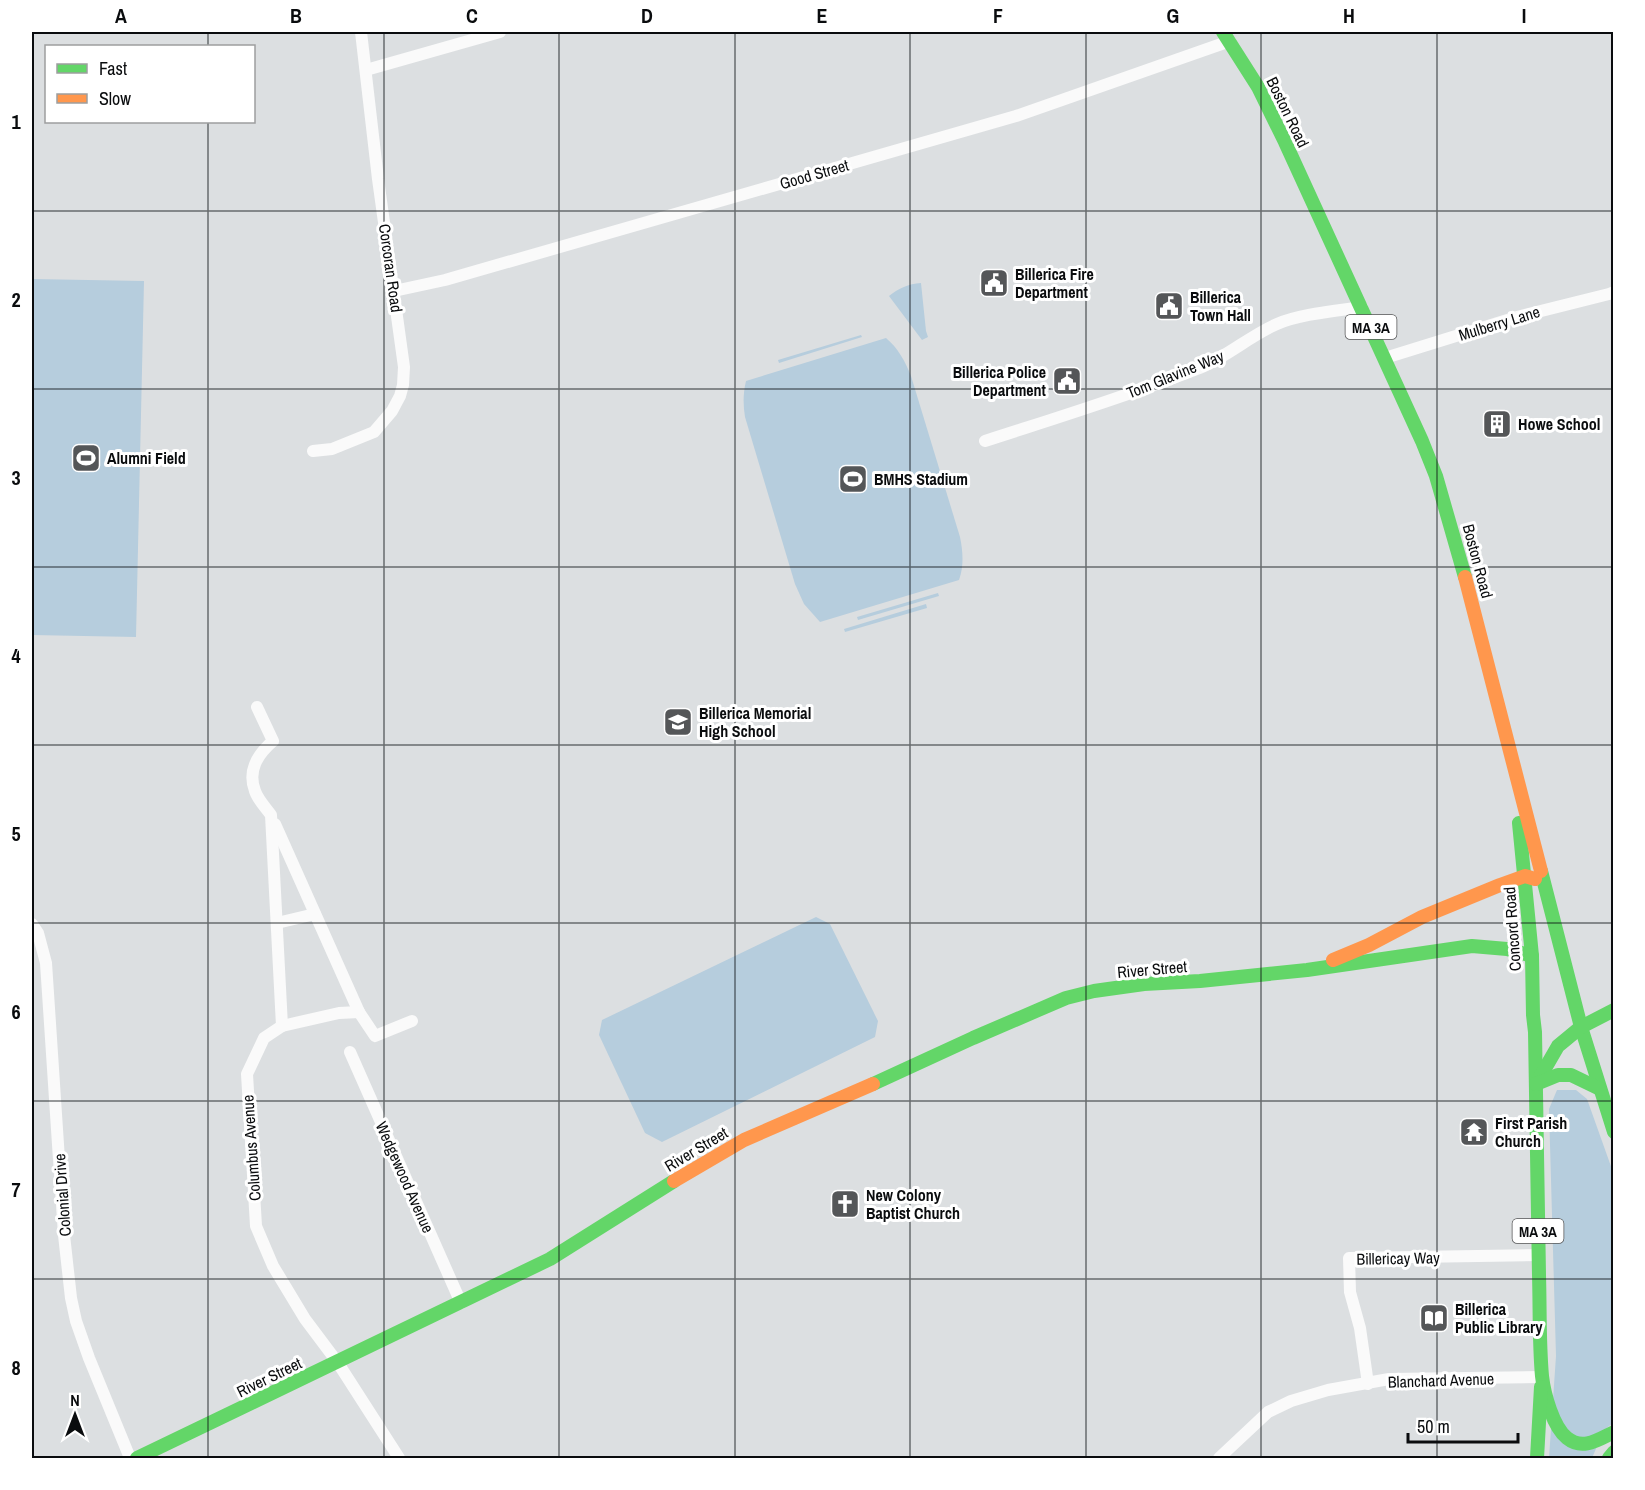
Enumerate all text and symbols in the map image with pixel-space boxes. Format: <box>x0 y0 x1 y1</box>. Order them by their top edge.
text: A <box>115 2 127 29</box>
text: B <box>290 2 302 29</box>
text: C <box>466 2 478 29</box>
text: D <box>641 2 653 29</box>
text: E <box>817 2 828 29</box>
text: F <box>993 2 1003 29</box>
text: G <box>1167 2 1179 29</box>
text: H <box>1343 2 1355 29</box>
text: I <box>1522 2 1526 29</box>
legend <box>45 45 255 123</box>
text: Fast <box>99 56 127 81</box>
street label: Boston Road <box>1261 73 1315 151</box>
text: Slow <box>99 86 131 111</box>
text: 1 <box>11 108 21 135</box>
street label: Good Street <box>777 154 851 194</box>
street label: Corcoran Road <box>374 222 408 314</box>
place label: Billerica Fire Department <box>1015 263 1094 303</box>
public building icon: Billerica Fire Department <box>978 267 1010 299</box>
text: 2 <box>11 286 21 313</box>
place label: Billerica Town Hall <box>1190 286 1251 326</box>
public building icon: Billerica Town Hall <box>1153 290 1185 322</box>
street label: Mulberry Lane <box>1456 300 1542 346</box>
road number: MA 3A <box>1346 315 1396 339</box>
street label: Tom Glavine Way <box>1123 344 1227 404</box>
place label: Billerica Police Department <box>953 361 1047 401</box>
public building icon: Billerica Police Department <box>1051 365 1083 397</box>
building icon: Howe School <box>1481 408 1513 440</box>
place label: Howe School <box>1518 413 1600 435</box>
sports icon: Alumni Field <box>70 442 102 474</box>
place label: Alumni Field <box>107 447 186 469</box>
sports icon: BMHS Stadium <box>837 463 869 495</box>
text: 3 <box>11 464 21 491</box>
place label: BMHS Stadium <box>874 468 968 490</box>
street label: Boston Road <box>1458 522 1498 600</box>
text: 4 <box>11 642 21 669</box>
place label: Billerica Memorial High School <box>699 702 811 742</box>
school or university icon: Billerica Memorial High School <box>662 706 694 738</box>
text: 5 <box>11 820 21 847</box>
street label: Concord Road <box>1498 886 1526 972</box>
street label: River Street <box>1116 955 1188 983</box>
text: 6 <box>11 998 21 1025</box>
street label: Columbus Avenue <box>236 1094 266 1202</box>
place label: First Parish Church <box>1495 1112 1567 1152</box>
temple icon: First Parish Church <box>1458 1116 1490 1148</box>
street label: Wedgewood Avenue <box>371 1118 439 1236</box>
street label: River Street <box>660 1121 732 1176</box>
street label: Colonial Drive <box>48 1153 76 1237</box>
text: 7 <box>11 1176 21 1203</box>
place label: New Colony Baptist Church <box>866 1184 960 1224</box>
church icon: New Colony Baptist Church <box>829 1188 861 1220</box>
road number: MA 3A <box>1512 1219 1564 1243</box>
street label: Billericay Way <box>1356 1246 1440 1270</box>
place label: Billerica Public Library <box>1455 1298 1543 1338</box>
library icon: Billerica Public Library <box>1418 1302 1450 1334</box>
street label: River Street <box>233 1352 306 1402</box>
text: 8 <box>11 1354 21 1381</box>
street label: Blanchard Avenue <box>1388 1367 1494 1393</box>
north arrow <box>45 1385 105 1445</box>
text: N <box>70 1389 80 1411</box>
scale bar <box>1408 1406 1518 1444</box>
text: 50 m <box>1417 1414 1450 1439</box>

